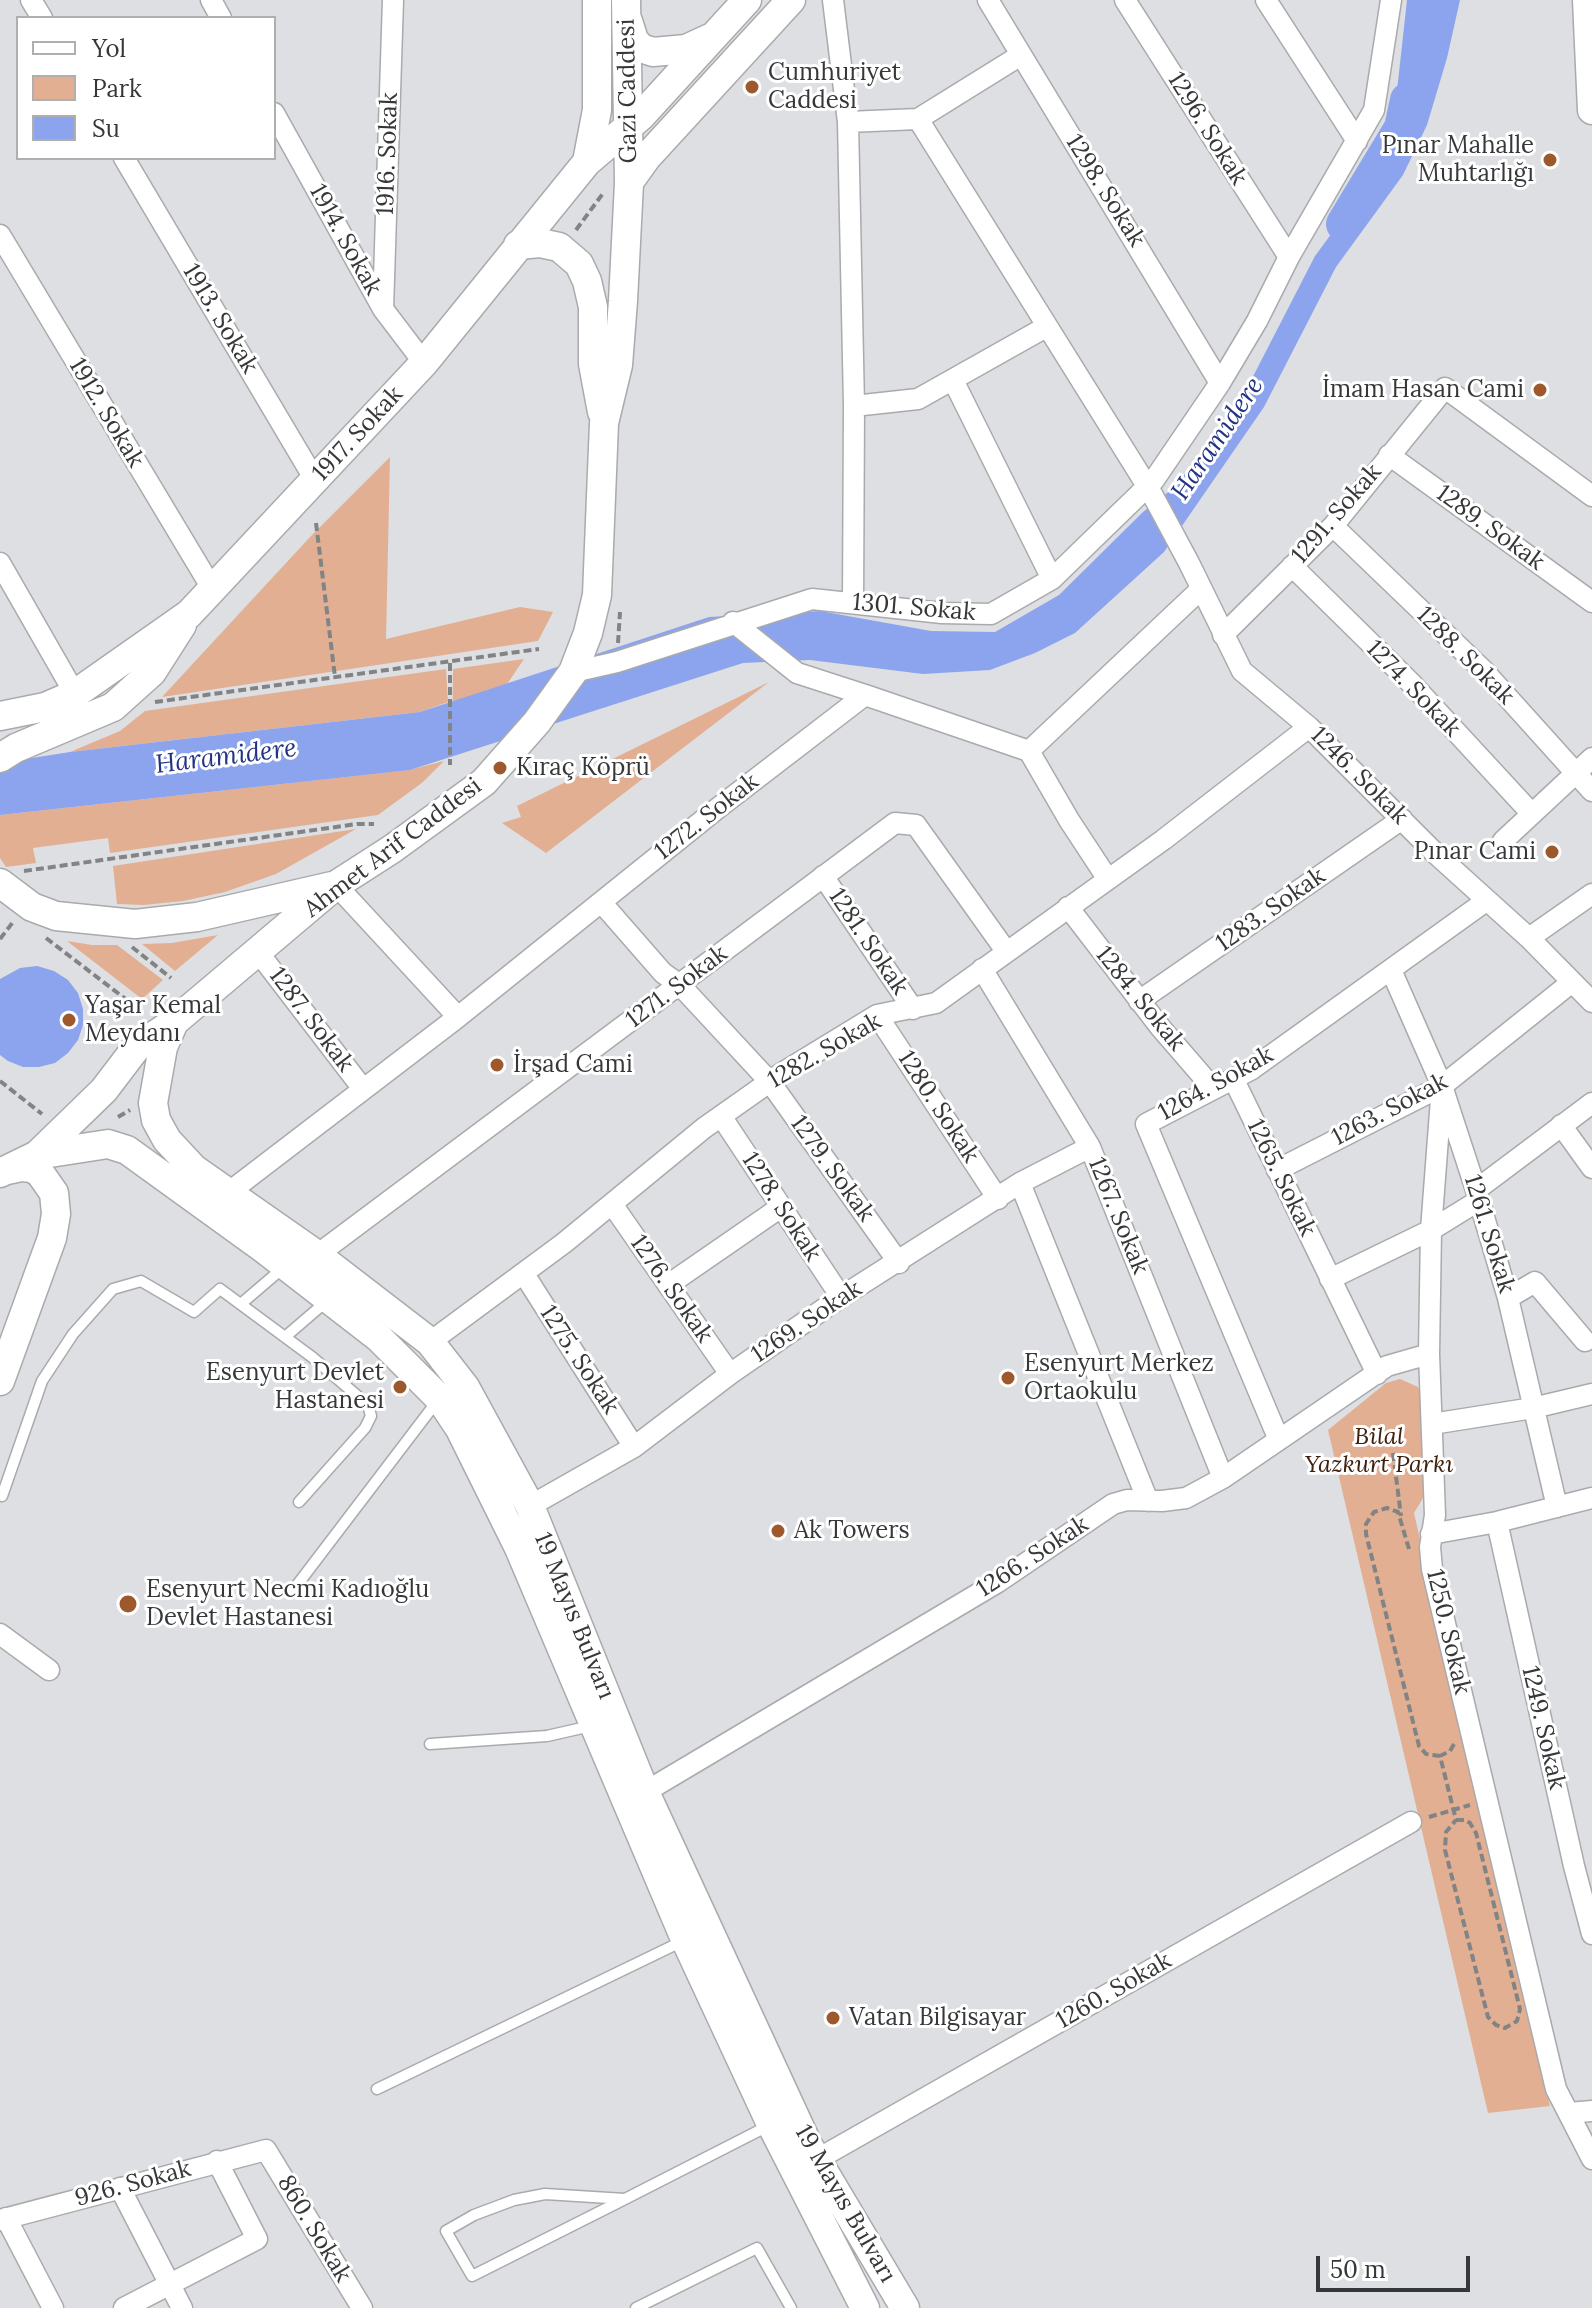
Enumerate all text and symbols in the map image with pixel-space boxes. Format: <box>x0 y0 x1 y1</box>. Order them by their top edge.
legend <box>16 16 276 160</box>
street label: Gazi Caddesi <box>612 18 644 164</box>
text: Yol <box>92 33 126 64</box>
place label: Cumhuriyet Caddesi <box>768 59 901 115</box>
street label: 1296. Sokak <box>1161 67 1253 191</box>
text: Park <box>92 73 142 104</box>
marker: Cumhuriyet Caddesi <box>743 78 761 96</box>
street label: 1916. Sokak <box>371 92 405 216</box>
text: Su <box>92 113 120 144</box>
street label: 1298. Sokak <box>1059 130 1151 252</box>
place label: Pınar Mahalle Muhtarlığı <box>1382 132 1534 188</box>
marker: Pınar Mahalle Muhtarlığı <box>1541 151 1559 169</box>
street label: 1914. Sokak <box>303 180 387 300</box>
street label: 1913. Sokak <box>176 259 264 379</box>
street label: 1912. Sokak <box>62 353 150 473</box>
water label: Haramidere <box>1165 372 1271 506</box>
place label: İmam Hasan Cami <box>1322 376 1524 404</box>
street label: 1917. Sokak <box>307 381 409 487</box>
marker: İmam Hasan Cami <box>1531 381 1549 399</box>
street label: 1291. Sokak <box>1286 458 1388 570</box>
street label: 1289. Sokak <box>1430 479 1550 577</box>
street label: 1301. Sokak <box>851 588 977 628</box>
street label: 1288. Sokak <box>1410 601 1520 711</box>
street label: 1274. Sokak <box>1360 635 1466 743</box>
street label: 1246. Sokak <box>1304 721 1414 831</box>
water label: Haramidere <box>154 733 298 781</box>
place label: Kıraç Köprü <box>516 754 650 782</box>
marker: Kıraç Köprü <box>491 759 509 777</box>
street label: 1272. Sokak <box>649 768 765 866</box>
street label: Ahmet Arif Caddesi <box>299 772 487 924</box>
place label: Pınar Cami <box>1414 838 1536 866</box>
marker: Pınar Cami <box>1543 843 1561 861</box>
street label: 1283. Sokak <box>1211 862 1331 958</box>
street label: 1281. Sokak <box>822 883 914 1001</box>
street label: 1271. Sokak <box>621 940 733 1034</box>
street label: 1284. Sokak <box>1089 941 1191 1057</box>
street label: 1287. Sokak <box>262 962 360 1078</box>
place label: Yaşar Kemal Meydanı <box>85 992 221 1048</box>
street label: 1282. Sokak <box>763 1007 887 1095</box>
marker: Yaşar Kemal Meydanı <box>60 1011 78 1029</box>
street label: 1264. Sokak <box>1154 1041 1278 1127</box>
street label: 1280. Sokak <box>891 1046 985 1168</box>
place label: İrşad Cami <box>513 1051 633 1079</box>
marker: İrşad Cami <box>488 1056 506 1074</box>
street label: 1263. Sokak <box>1327 1068 1453 1152</box>
street label: 1279. Sokak <box>784 1110 880 1228</box>
street label: 1265. Sokak <box>1240 1115 1322 1241</box>
street label: 1278. Sokak <box>735 1147 827 1267</box>
street label: 1267. Sokak <box>1082 1153 1154 1279</box>
street label: 1261. Sokak <box>1457 1171 1521 1297</box>
street label: 1276. Sokak <box>623 1230 719 1348</box>
street label: 1269. Sokak <box>746 1275 868 1369</box>
street label: 1275. Sokak <box>533 1300 625 1420</box>
place label: Esenyurt Merkez Ortaokulu <box>1024 1350 1214 1406</box>
place label: Esenyurt Devlet Hastanesi <box>206 1359 384 1415</box>
marker: Esenyurt Merkez Ortaokulu <box>999 1369 1017 1387</box>
marker: Esenyurt Devlet Hastanesi <box>391 1378 409 1396</box>
park label: Bilal Yazkurt Parkı <box>1305 1423 1453 1479</box>
street label: 1266. Sokak <box>972 1510 1094 1604</box>
place label: Ak Towers <box>794 1517 910 1545</box>
marker: Ak Towers <box>769 1522 787 1540</box>
street label: 19 Mayıs Bulvarı <box>528 1529 620 1703</box>
street label: 1250. Sokak <box>1420 1567 1476 1697</box>
place label: Esenyurt Necmi Kadıoğlu Devlet Hastanesi <box>146 1576 429 1632</box>
marker: Esenyurt Necmi Kadıoğlu Devlet Hastanesi <box>117 1593 139 1615</box>
street label: 1249. Sokak <box>1515 1664 1571 1792</box>
street label: 1260. Sokak <box>1051 1947 1177 2035</box>
place label: Vatan Bilgisayar <box>849 2004 1026 2032</box>
marker: Vatan Bilgisayar <box>824 2009 842 2027</box>
street label: 19 Mayıs Bulvarı <box>788 2120 902 2288</box>
street label: 926. Sokak <box>72 2155 194 2213</box>
street label: 860. Sokak <box>271 2170 357 2288</box>
scale bar <box>1320 2240 1474 2290</box>
text: 50 m <box>1330 2254 1386 2285</box>

